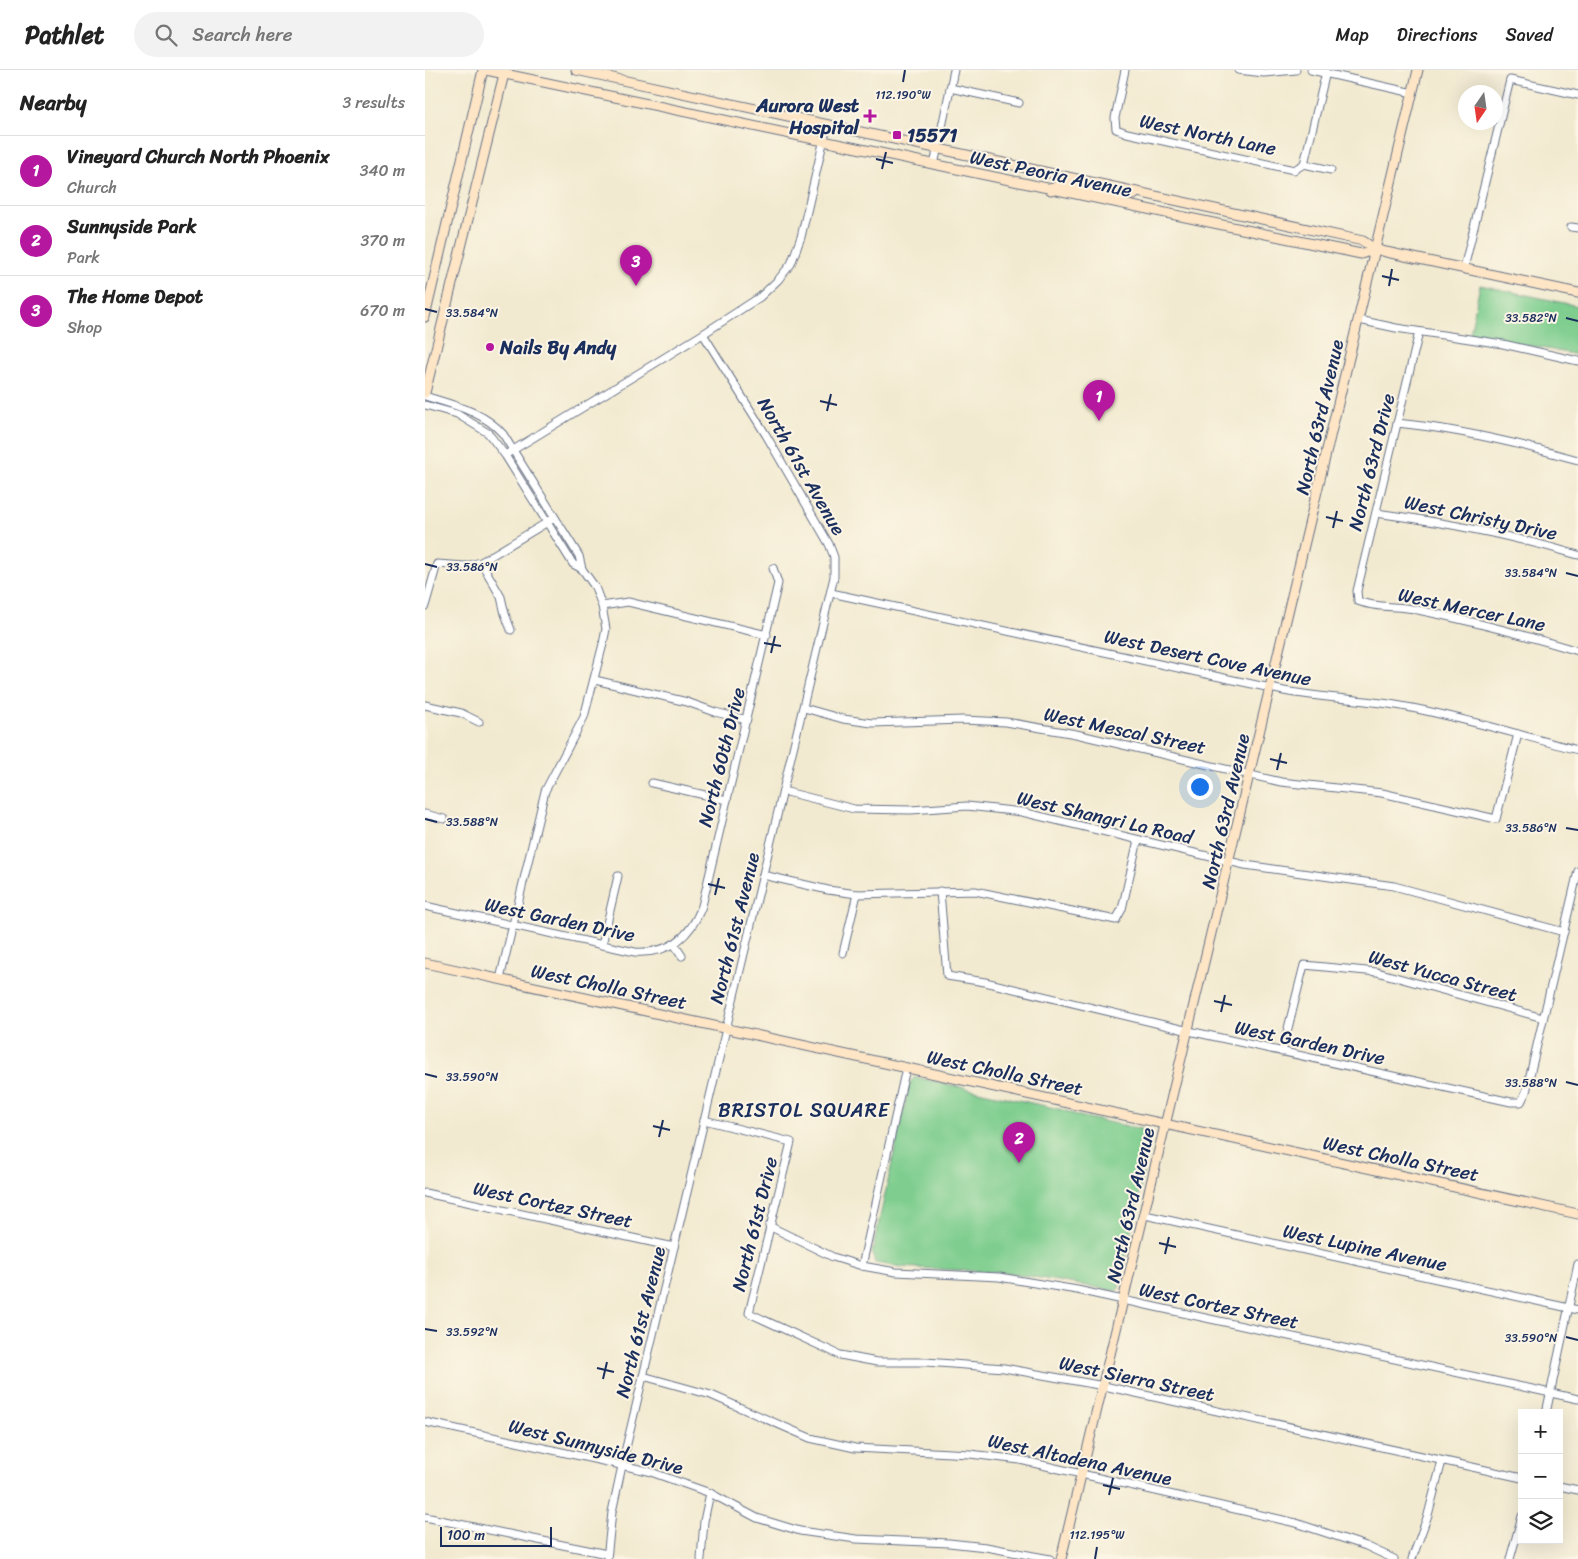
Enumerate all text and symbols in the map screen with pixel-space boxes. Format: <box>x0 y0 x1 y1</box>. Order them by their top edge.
search box <box>134 12 484 57</box>
text: Pathlet <box>25 14 104 56</box>
text: Search here <box>192 18 292 51</box>
text: Map <box>1336 19 1369 51</box>
text: Directions <box>1397 19 1478 51</box>
text: Saved <box>1506 19 1553 51</box>
icon: search <box>152 21 180 49</box>
text: Nearby <box>20 84 86 122</box>
text: 112.190°W <box>875 84 931 106</box>
north arrow <box>1458 85 1503 130</box>
text: 3 results <box>342 88 405 117</box>
place label: Aurora West Hospital <box>755 89 861 144</box>
street label: West North Lane <box>1137 104 1279 165</box>
marker: Aurora West Hospital <box>863 109 877 123</box>
place label: 15571 <box>907 119 957 152</box>
marker: 15571 <box>891 129 903 141</box>
text: Vineyard Church North Phoenix <box>67 140 329 173</box>
street label: West Peoria Avenue <box>967 140 1135 207</box>
text: 1 <box>33 156 39 185</box>
text: 340 m <box>360 156 405 185</box>
text: Church <box>67 173 117 202</box>
text: Sunnyside Park <box>67 210 196 243</box>
text: 2 <box>31 226 41 255</box>
text: 370 m <box>361 226 405 255</box>
text: Park <box>67 243 100 272</box>
pin: 3 <box>620 245 652 286</box>
text: The Home Depot <box>67 280 203 313</box>
text: 3 <box>32 296 40 325</box>
text: 670 m <box>360 296 405 325</box>
text: 33.584°N <box>446 302 499 324</box>
text: 33.582°N <box>1505 307 1558 329</box>
text: Shop <box>67 313 102 342</box>
place label: Nails By Andy <box>499 331 618 364</box>
street label: North 63rd Avenue <box>1286 336 1353 498</box>
marker: Nails By Andy <box>484 341 496 353</box>
pin: 1 <box>1083 380 1115 421</box>
street label: North 63rd Drive <box>1338 390 1405 534</box>
street label: North 61st Avenue <box>748 391 855 542</box>
street label: West Christy Drive <box>1401 485 1561 550</box>
text: 33.586°N <box>446 556 498 578</box>
text: 33.584°N <box>1505 562 1558 584</box>
street label: West Mercer Lane <box>1395 578 1549 641</box>
street label: West Desert Cove Avenue <box>1101 619 1315 696</box>
street label: North 60th Drive <box>688 684 755 830</box>
street label: West Mescal Street <box>1041 697 1209 764</box>
street label: North 63rd Avenue <box>1192 730 1259 892</box>
your location <box>1187 774 1213 800</box>
street label: West Shangri La Road <box>1014 781 1198 854</box>
text: 33.588°N <box>446 811 499 833</box>
text: 33.586°N <box>1505 817 1558 839</box>
street label: North 61st Avenue <box>700 849 769 1008</box>
street label: West Garden Drive <box>482 887 638 952</box>
street label: West Yucca Street <box>1365 940 1521 1011</box>
street label: West Cholla Street <box>528 954 690 1019</box>
street label: West Garden Drive <box>1232 1010 1388 1075</box>
street label: West Cholla Street <box>924 1040 1086 1105</box>
text: 33.590°N <box>446 1066 499 1088</box>
text: 33.588°N <box>1505 1072 1558 1094</box>
district label: BRISTOL SQUARE <box>718 1093 891 1128</box>
pin: 2 <box>1003 1122 1035 1163</box>
street label: North 63rd Avenue <box>1097 1124 1164 1286</box>
street label: West Cholla Street <box>1320 1126 1482 1191</box>
street label: North 61st Drive <box>722 1153 787 1295</box>
street label: West Cortez Street <box>470 1171 636 1238</box>
street label: West Lupine Avenue <box>1280 1214 1450 1281</box>
street label: North 61st Avenue <box>606 1243 675 1402</box>
street label: West Cortez Street <box>1136 1272 1302 1339</box>
text: 33.592°N <box>446 1321 499 1343</box>
text: 33.590°N <box>1505 1327 1558 1349</box>
street label: West Sierra Street <box>1056 1346 1218 1411</box>
street label: West Sunnyside Drive <box>505 1409 687 1484</box>
map controls <box>1518 1409 1563 1544</box>
button: + <box>1518 1409 1563 1454</box>
street label: West Altadena Avenue <box>985 1424 1175 1495</box>
button: − <box>1518 1454 1563 1499</box>
button: layers <box>1518 1499 1563 1544</box>
text: 100 m <box>447 1523 485 1548</box>
scale bar <box>440 1524 553 1547</box>
text: 112.195°W <box>1069 1524 1125 1546</box>

